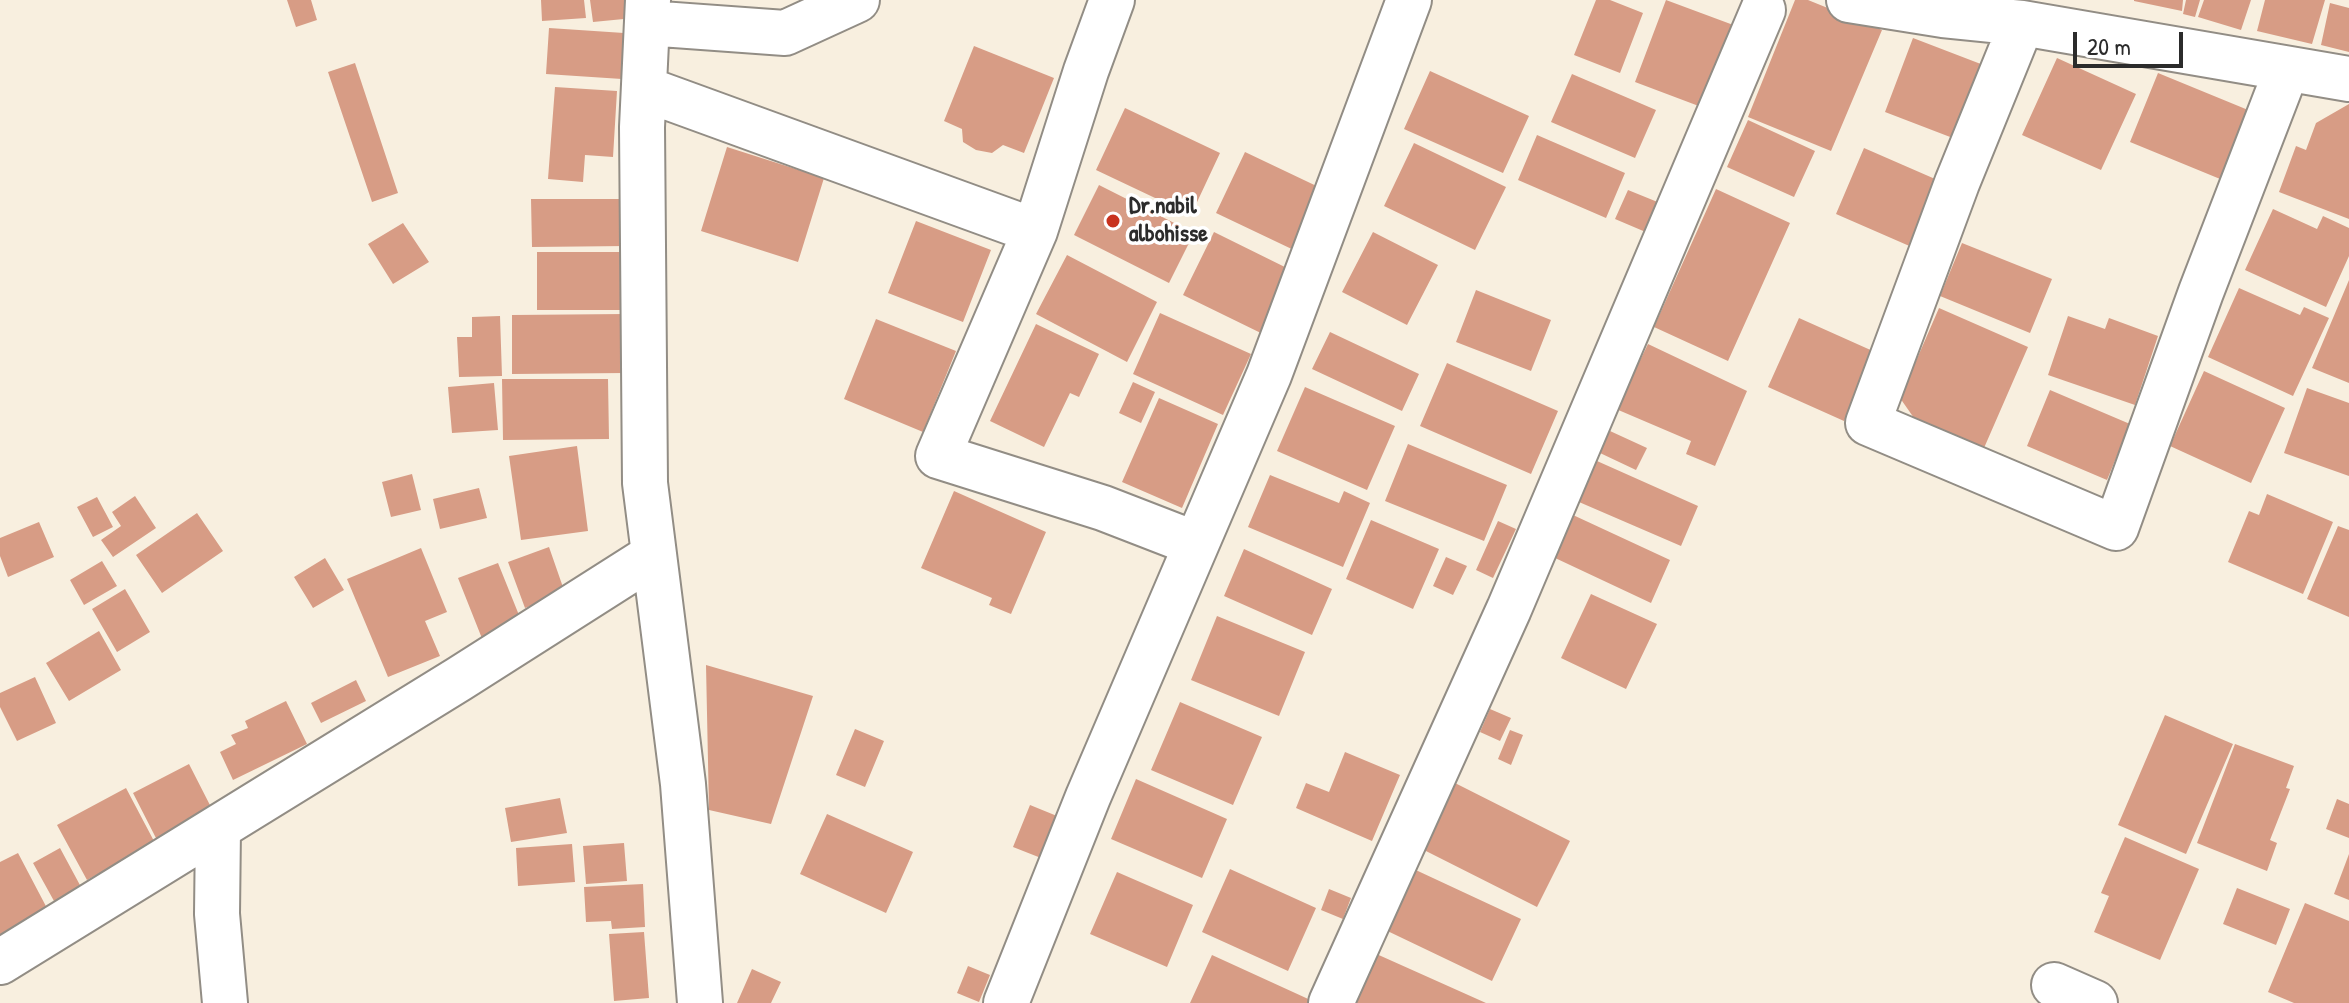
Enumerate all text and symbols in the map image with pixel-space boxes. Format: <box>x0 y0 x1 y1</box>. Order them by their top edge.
scale bar <box>2077 16 2187 66</box>
text: 20 m <box>2087 30 2131 62</box>
place label: Dr.nabil albohisse <box>1129 193 1208 249</box>
marker: Dr.nabil albohisse <box>1104 212 1122 230</box>

